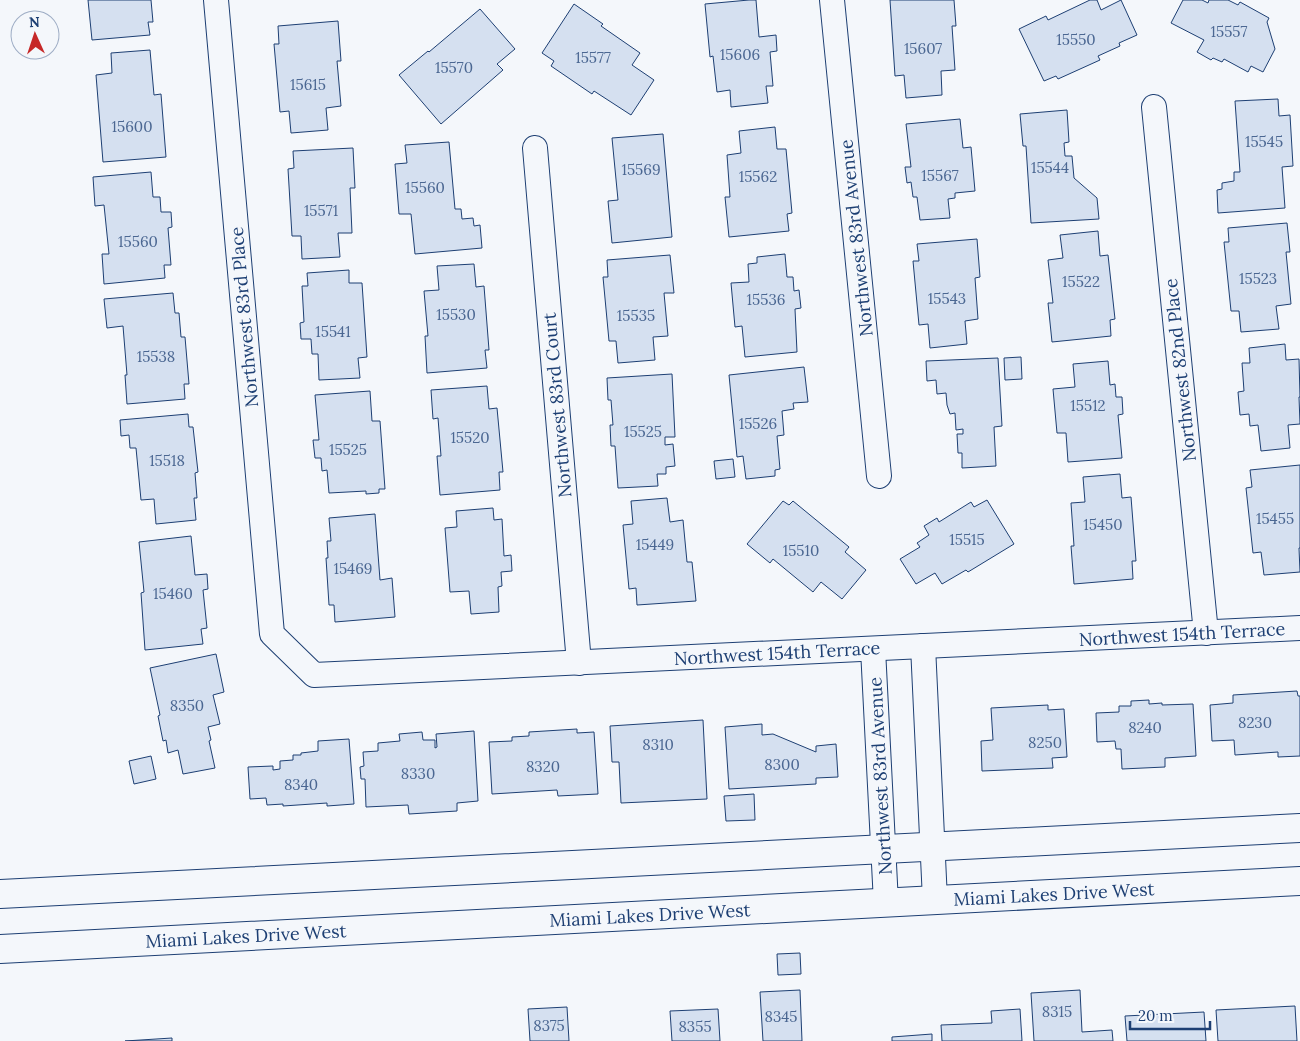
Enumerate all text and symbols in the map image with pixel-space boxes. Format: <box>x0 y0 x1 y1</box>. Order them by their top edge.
north arrow <box>10 10 60 60</box>
text: N <box>28 13 40 31</box>
house number: 15557 <box>1211 22 1248 41</box>
house number: 15550 <box>1056 30 1096 49</box>
house number: 15607 <box>904 39 942 58</box>
house number: 15606 <box>720 45 760 64</box>
house number: 15577 <box>575 48 611 67</box>
house number: 15570 <box>435 58 473 77</box>
house number: 15615 <box>290 75 326 94</box>
house number: 15600 <box>112 117 152 136</box>
house number: 15545 <box>1245 132 1283 151</box>
street label: Northwest 83rd Avenue <box>834 138 878 338</box>
house number: 15544 <box>1031 158 1069 177</box>
house number: 15569 <box>621 160 661 179</box>
house number: 15567 <box>921 166 959 185</box>
house number: 15562 <box>739 167 777 186</box>
house number: 15560 <box>405 178 445 197</box>
house number: 15571 <box>304 201 338 220</box>
street label: Northwest 83rd Place <box>225 226 263 408</box>
house number: 15560 <box>118 232 158 251</box>
house number: 15523 <box>1239 269 1277 288</box>
house number: 15522 <box>1062 272 1100 291</box>
street label: Northwest 82nd Place <box>1159 277 1201 463</box>
house number: 15543 <box>928 289 966 308</box>
house number: 15536 <box>747 290 785 309</box>
house number: 15530 <box>436 305 476 324</box>
house number: 15535 <box>617 306 655 325</box>
street label: Northwest 83rd Court <box>537 311 577 498</box>
house number: 15541 <box>315 322 351 341</box>
house number: 15538 <box>137 347 175 366</box>
house number: 15512 <box>1070 396 1106 415</box>
house number: 15526 <box>739 414 777 433</box>
house number: 15525 <box>624 422 662 441</box>
house number: 15520 <box>450 428 490 447</box>
house number: 15525 <box>329 440 367 459</box>
house number: 15518 <box>149 451 185 470</box>
house number: 15455 <box>1256 509 1294 528</box>
house number: 15450 <box>1083 515 1123 534</box>
house number: 15515 <box>949 530 985 549</box>
house number: 15449 <box>636 535 674 554</box>
house number: 15510 <box>783 541 819 560</box>
house number: 15469 <box>333 559 373 578</box>
house number: 15460 <box>153 584 193 603</box>
street label: Northwest 154th Terrace <box>1078 617 1286 651</box>
street label: Northwest 154th Terrace <box>673 636 881 670</box>
street label: Northwest 83rd Avenue <box>863 676 897 875</box>
house number: 8350 <box>170 696 204 715</box>
house number: 8230 <box>1238 713 1272 732</box>
house number: 8240 <box>1128 718 1162 737</box>
house number: 8250 <box>1028 733 1062 752</box>
house number: 8310 <box>642 735 674 754</box>
house number: 8300 <box>764 755 800 774</box>
house number: 8320 <box>526 757 560 776</box>
house number: 8330 <box>401 764 435 783</box>
house number: 8340 <box>284 775 318 794</box>
street label: Miami Lakes Drive West <box>953 877 1155 911</box>
street label: Miami Lakes Drive West <box>549 898 751 932</box>
street label: Miami Lakes Drive West <box>145 919 347 953</box>
scale bar <box>1130 998 1210 1030</box>
house number: 8315 <box>1042 1002 1072 1021</box>
text: 20 m <box>1138 1006 1173 1025</box>
house number: 8345 <box>764 1007 798 1026</box>
house number: 8375 <box>533 1016 565 1035</box>
house number: 8355 <box>678 1017 712 1036</box>

